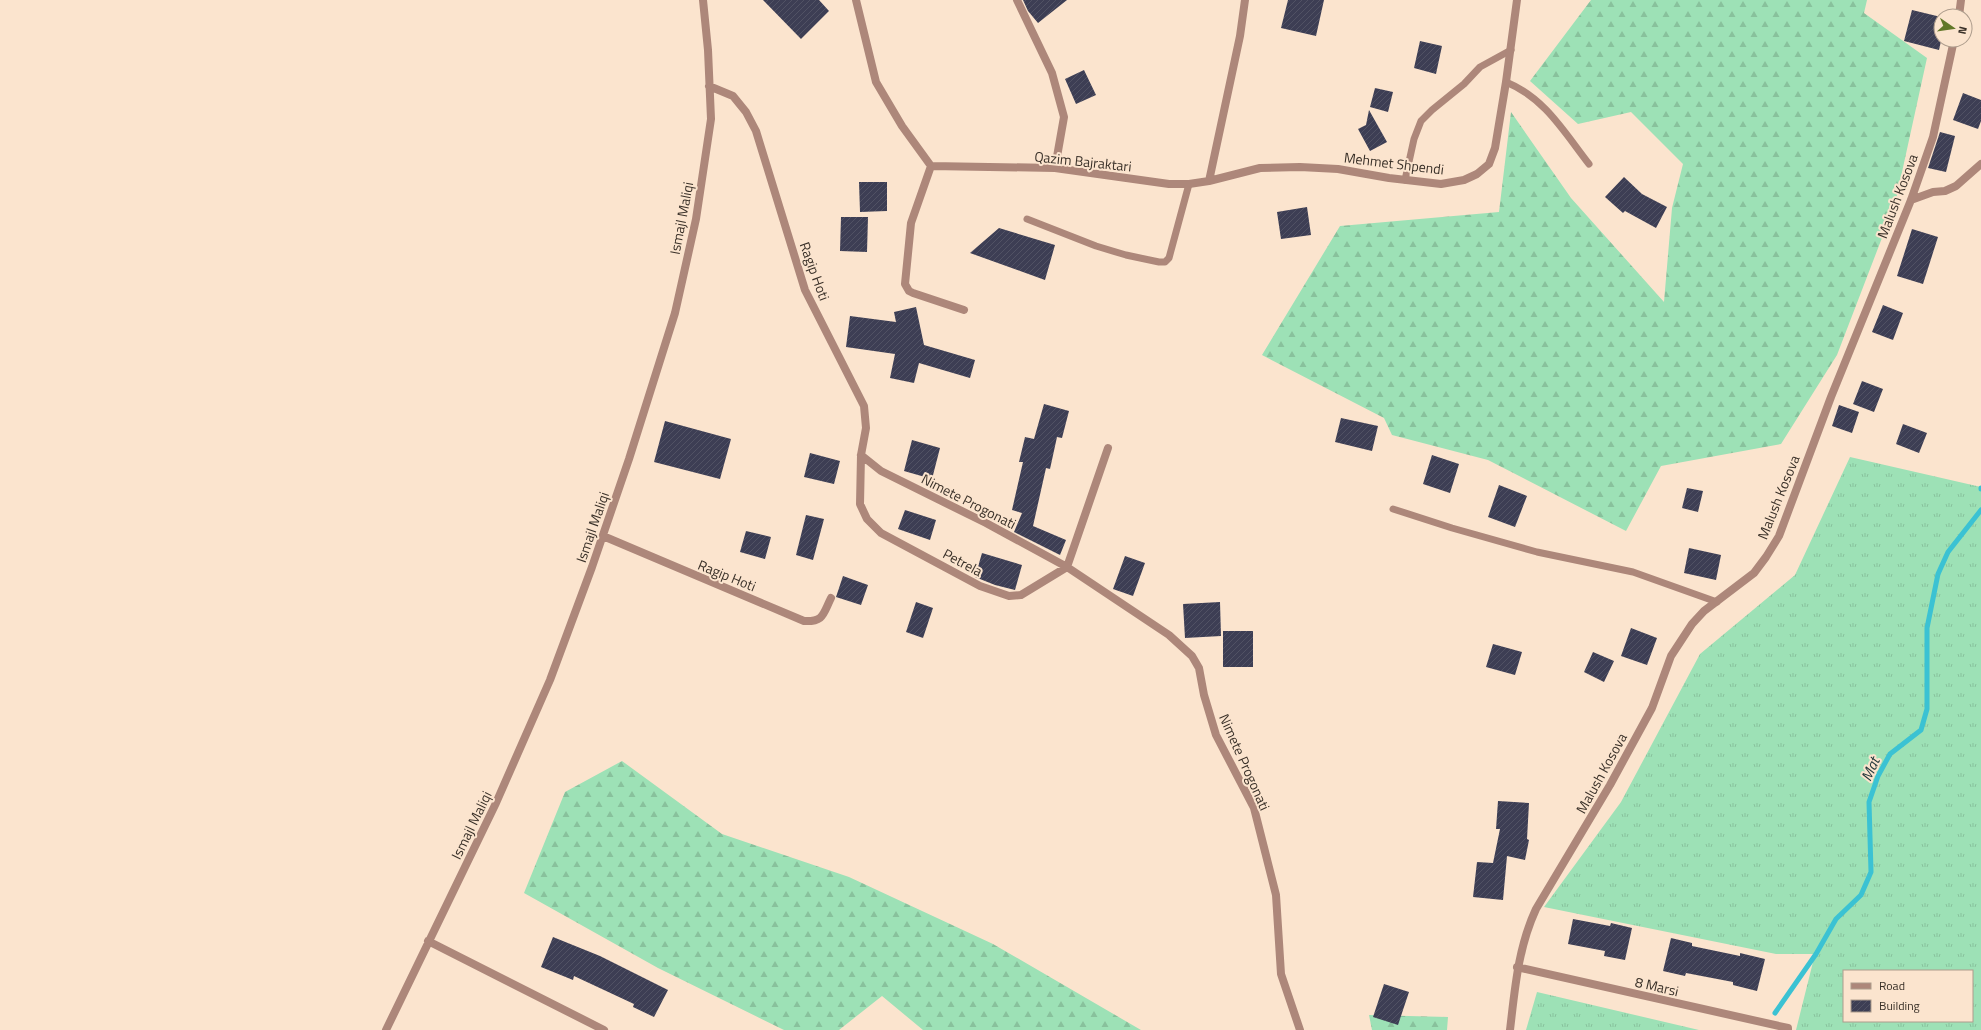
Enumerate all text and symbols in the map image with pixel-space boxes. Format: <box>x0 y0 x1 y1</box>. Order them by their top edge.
north arrow <box>1933 8 1973 48</box>
text: N <box>1954 25 1971 36</box>
street label: Qazim Bajraktari <box>1033 145 1133 177</box>
street label: Mehmet Shpendi <box>1343 146 1445 180</box>
street label: Malush Kosova <box>1871 151 1923 241</box>
street label: Ismajl Maliqi <box>664 180 698 256</box>
street label: Ragip Hoti <box>795 239 835 303</box>
street label: Malush Kosova <box>1752 452 1804 542</box>
street label: Nimete Progonati <box>918 468 1020 534</box>
street label: Ismajl Maliqi <box>570 489 614 565</box>
street label: Petrela <box>939 543 987 581</box>
street label: Ragip Hoti <box>695 554 759 596</box>
street label: Nimete Progonati <box>1214 710 1276 814</box>
street label: Malush Kosova <box>1570 729 1632 817</box>
water label: Mat <box>1855 751 1886 785</box>
street label: Ismajl Maliqi <box>445 787 497 863</box>
legend <box>1843 970 1973 1022</box>
street label: 8 Marsi <box>1633 971 1681 1001</box>
text: Road <box>1879 976 1905 995</box>
text: Building <box>1879 996 1920 1015</box>

